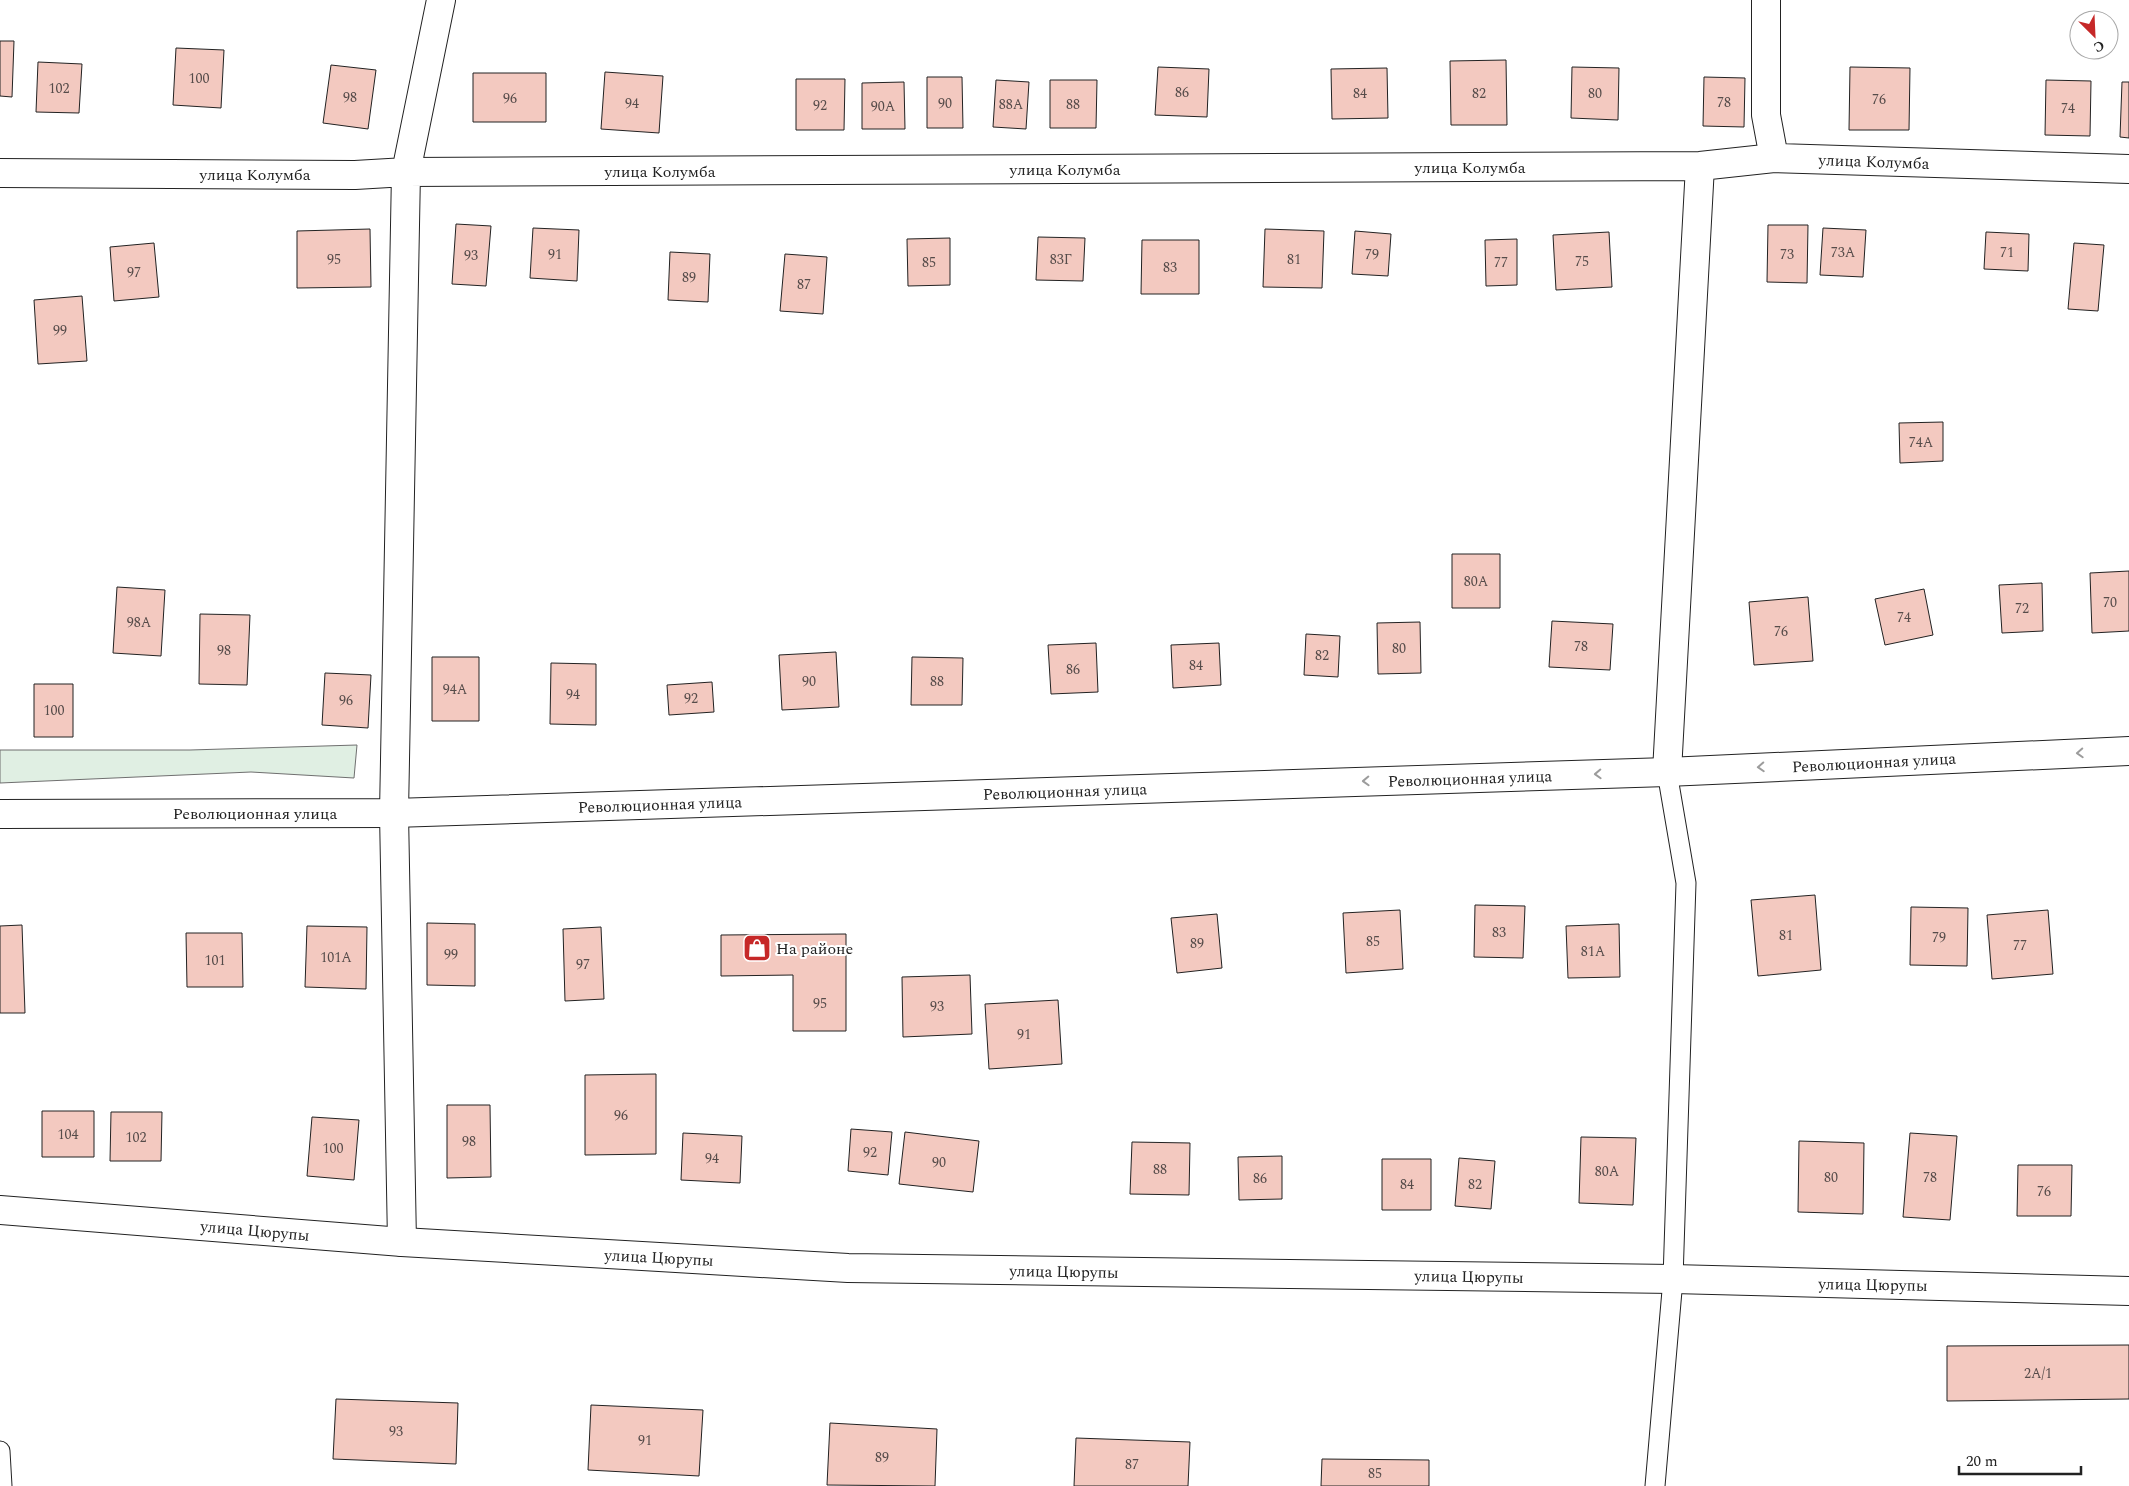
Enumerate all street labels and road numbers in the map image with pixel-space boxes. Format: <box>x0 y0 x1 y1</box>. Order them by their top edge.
street label: улица Колумба <box>1817 148 1930 176</box>
street label: улица Колумба <box>1413 156 1526 180</box>
street label: улица Колумба <box>1008 158 1121 182</box>
street label: улица Колумба <box>603 160 716 184</box>
street label: улица Колумба <box>198 163 311 187</box>
street label: Революционная улица <box>1791 747 1957 779</box>
street label: Революционная улица <box>1387 764 1553 794</box>
street label: Революционная улица <box>982 777 1148 807</box>
street label: Революционная улица <box>577 790 743 820</box>
street label: Революционная улица <box>173 802 337 826</box>
street label: улица Цюрупы <box>198 1214 311 1248</box>
street label: улица Цюрупы <box>603 1243 714 1273</box>
street label: улица Цюрупы <box>1008 1259 1119 1285</box>
street label: улица Цюрупы <box>1413 1264 1524 1290</box>
street label: улица Цюрупы <box>1817 1272 1928 1298</box>

